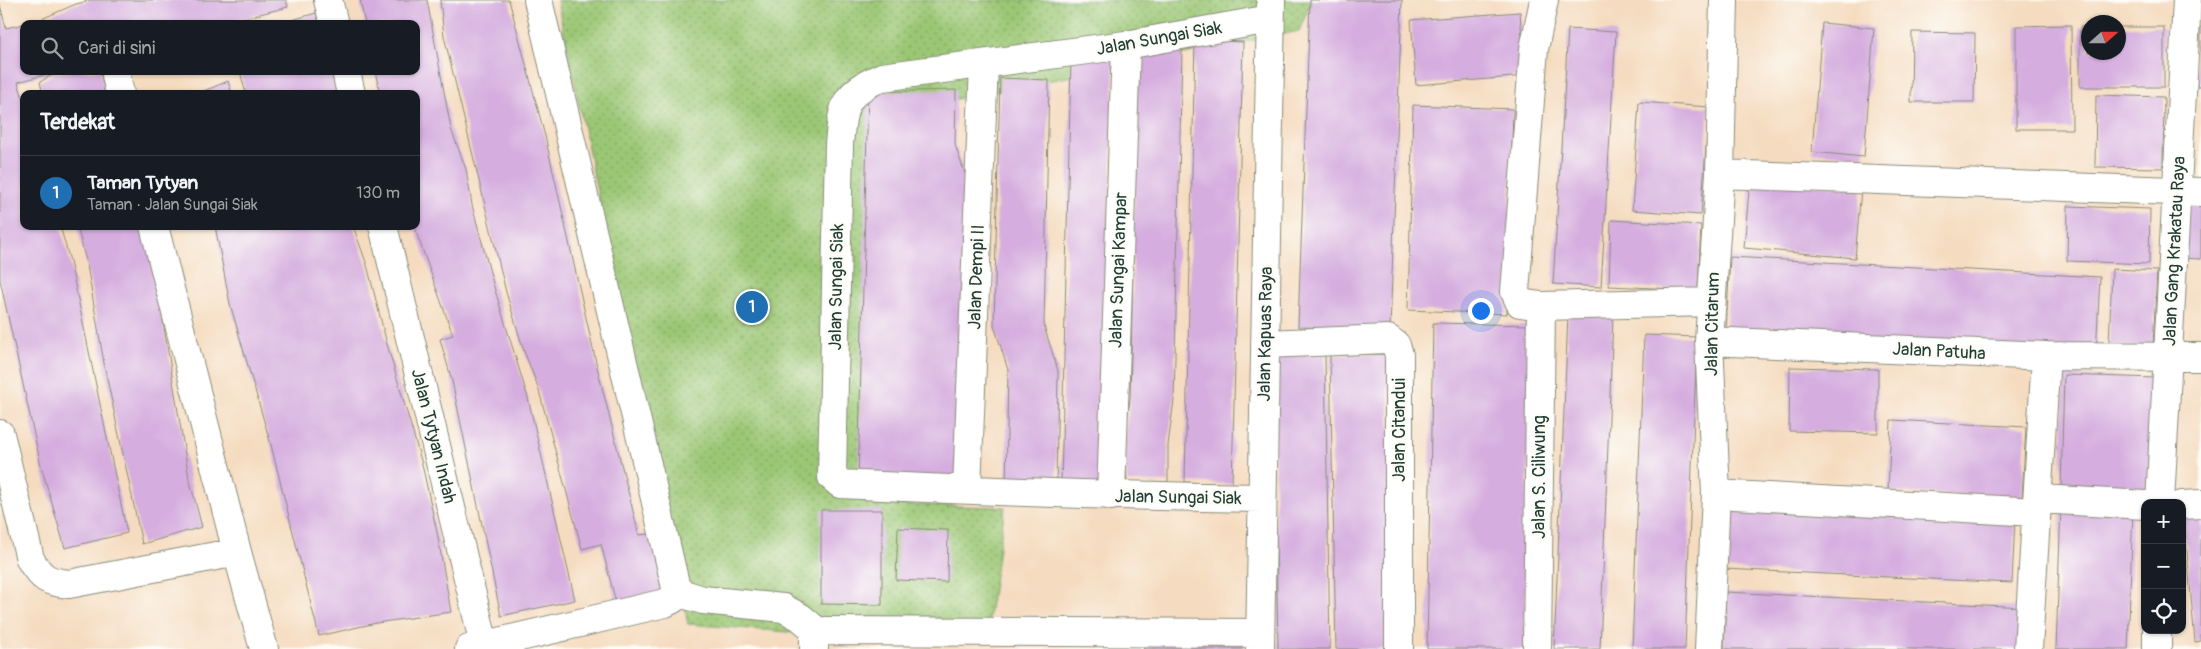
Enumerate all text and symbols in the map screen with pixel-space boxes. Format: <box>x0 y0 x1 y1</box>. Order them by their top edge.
north arrow <box>2081 15 2126 60</box>
street label: Jalan Sungai Siak <box>1095 16 1224 61</box>
search box <box>20 20 420 75</box>
icon: search <box>38 34 66 62</box>
text: Cari di sini <box>78 36 155 60</box>
text: Terdekat <box>40 109 115 136</box>
street label: Jalan Gang Krakatau Raya <box>2158 155 2191 347</box>
text: Taman Tytyan <box>87 171 198 195</box>
text: 1 <box>53 183 59 203</box>
text: 130 m <box>356 183 400 203</box>
street label: Jalan Sungai Kampar <box>1104 191 1133 348</box>
text: Taman · Jalan Sungai Siak <box>87 195 258 215</box>
street label: Jalan Sungai Siak <box>824 223 849 351</box>
street label: Jalan Dempi II <box>963 224 990 330</box>
street label: Jalan Kapuas Raya <box>1253 266 1278 402</box>
street label: Jalan Citarum <box>1700 272 1725 376</box>
pin: 1 <box>736 288 768 326</box>
your location <box>1468 298 1494 324</box>
street label: Jalan Patuha <box>1892 338 1986 365</box>
street label: Jalan Tytyan Indah <box>406 366 461 506</box>
street label: Jalan Citandui <box>1388 378 1411 482</box>
street label: Jalan S. Ciliwung <box>1528 415 1551 539</box>
street label: Jalan Sungai Siak <box>1114 485 1242 510</box>
map controls <box>2141 499 2186 634</box>
button: + <box>2141 499 2186 544</box>
button: − <box>2141 544 2186 589</box>
button: locate <box>2141 589 2186 634</box>

